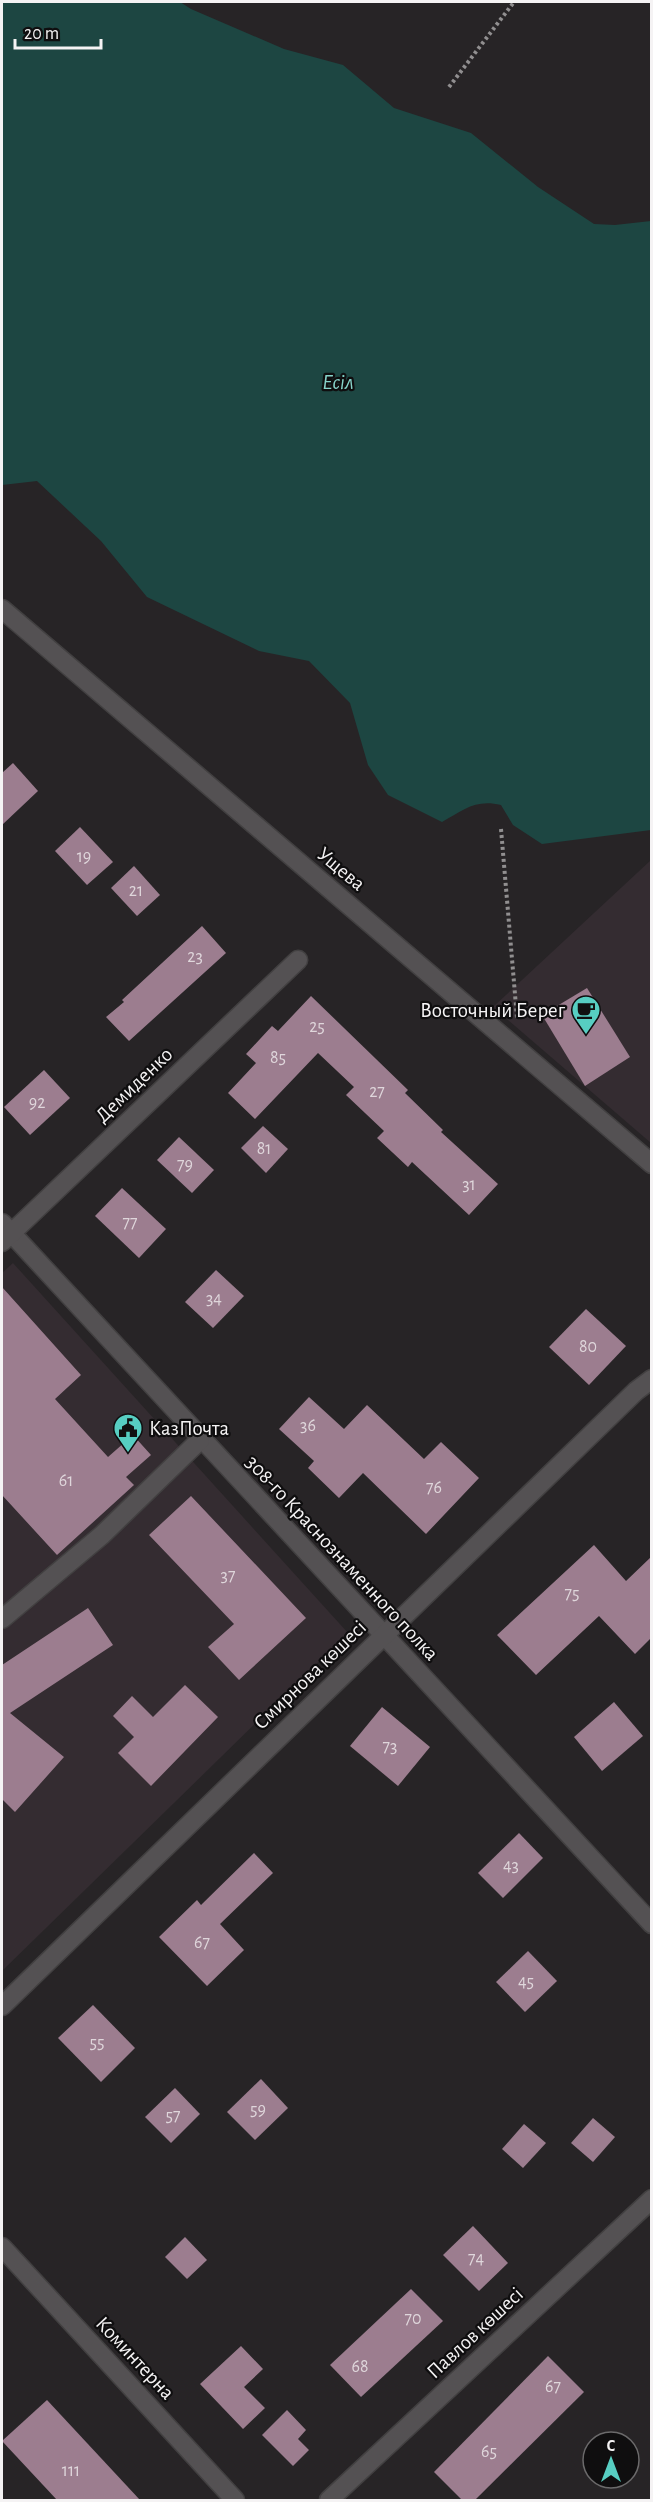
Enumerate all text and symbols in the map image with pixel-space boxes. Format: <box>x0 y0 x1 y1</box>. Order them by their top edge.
scale bar <box>15 12 100 50</box>
text: 20 m <box>24 25 59 43</box>
water label: Есіл <box>322 371 354 393</box>
street label: Ущева <box>313 843 369 895</box>
house number: 19 <box>77 848 91 866</box>
house number: 21 <box>129 882 143 900</box>
house number: 23 <box>187 948 203 966</box>
cafe icon: Восточный Берег <box>570 994 602 1036</box>
place label: Восточный Берег <box>420 1000 566 1021</box>
house number: 25 <box>309 1018 325 1036</box>
street label: Демиденко <box>92 1043 176 1127</box>
house number: 85 <box>270 1049 286 1067</box>
house number: 27 <box>369 1083 385 1101</box>
house number: 92 <box>29 1094 45 1112</box>
house number: 81 <box>257 1140 271 1158</box>
house number: 79 <box>177 1156 193 1174</box>
house number: 31 <box>462 1176 476 1194</box>
house number: 77 <box>122 1214 138 1232</box>
house number: 34 <box>206 1290 222 1308</box>
house number: 80 <box>579 1338 597 1356</box>
public building icon: КазПочта <box>112 1412 144 1454</box>
house number: 36 <box>300 1417 316 1435</box>
place label: КазПочта <box>149 1418 230 1439</box>
street label: 308-го Краснознаменного полка <box>242 1451 443 1665</box>
house number: 61 <box>59 1472 73 1490</box>
house number: 76 <box>426 1479 442 1497</box>
house number: 37 <box>221 1567 235 1585</box>
house number: 75 <box>564 1585 580 1603</box>
street label: Смирнова көшесі <box>250 1616 370 1734</box>
house number: 73 <box>383 1738 397 1756</box>
house number: 43 <box>503 1857 519 1875</box>
house number: 67 <box>194 1934 210 1952</box>
house number: 45 <box>518 1973 534 1991</box>
house number: 55 <box>89 2034 105 2052</box>
house number: 59 <box>250 2101 266 2119</box>
house number: 57 <box>165 2107 181 2125</box>
house number: 74 <box>468 2250 484 2268</box>
street label: Павлов көшесі <box>423 2283 527 2383</box>
house number: 70 <box>404 2310 422 2328</box>
street label: Коминтерна <box>92 2313 179 2404</box>
house number: 68 <box>352 2358 369 2376</box>
house number: 67 <box>545 2378 561 2396</box>
north arrow <box>581 2430 641 2490</box>
text: С <box>607 2438 616 2454</box>
house number: 65 <box>481 2443 497 2461</box>
house number: 111 <box>62 2462 80 2480</box>

